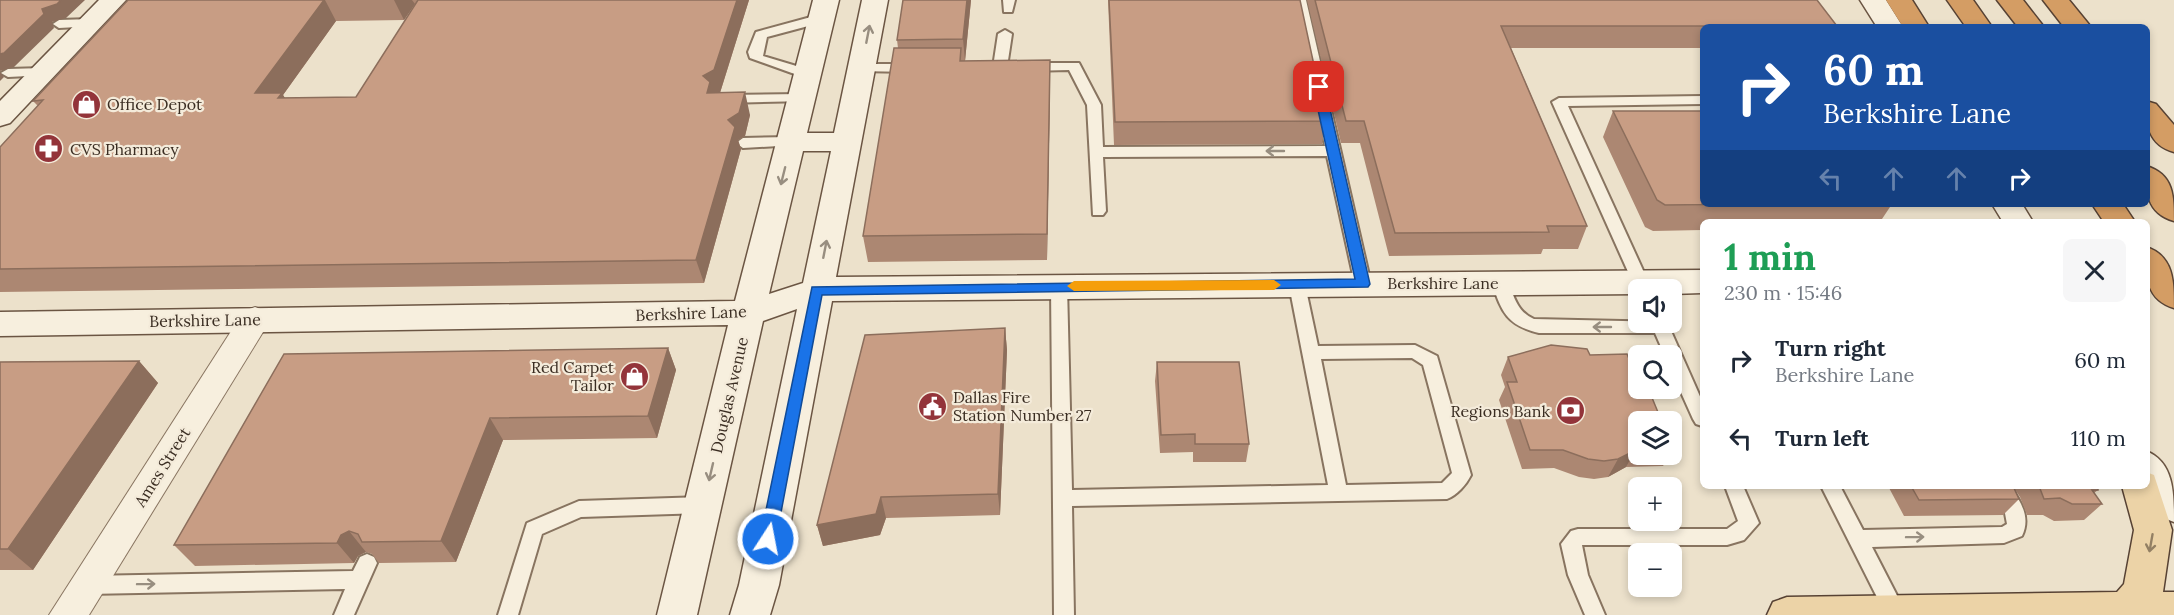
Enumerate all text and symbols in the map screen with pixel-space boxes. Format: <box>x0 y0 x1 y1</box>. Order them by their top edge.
one-way arrow <box>863 25 874 44</box>
text: 60 m <box>1823 43 1924 97</box>
icon: right <box>1724 48 1802 126</box>
pin <box>1293 61 1344 112</box>
icon: arrive <box>1302 70 1335 103</box>
shop icon: Office Depot <box>70 88 102 120</box>
place label: Office Depot <box>107 94 203 114</box>
text: Berkshire Lane <box>1823 96 2011 130</box>
pharmacy icon: CVS Pharmacy <box>33 133 65 165</box>
place label: CVS Pharmacy <box>70 139 179 159</box>
one-way arrow <box>1265 145 1285 157</box>
icon: left <box>1814 162 1847 195</box>
icon: ahead <box>1877 162 1910 195</box>
icon: ahead <box>1940 162 1973 195</box>
icon: right <box>2003 162 2036 195</box>
one-way arrow <box>777 166 789 185</box>
text: 1 min <box>1724 234 1816 280</box>
button: close <box>2063 239 2126 302</box>
one-way arrow <box>820 240 831 260</box>
street label: Berkshire Lane <box>1387 273 1499 293</box>
map controls <box>1628 279 1682 597</box>
button: sound <box>1628 279 1682 333</box>
text: 230 m · 15:46 <box>1724 280 1842 305</box>
street label: Berkshire Lane <box>635 301 747 325</box>
street label: Berkshire Lane <box>149 309 261 331</box>
one-way arrow <box>1592 321 1612 333</box>
text: Turn right <box>1775 334 1886 362</box>
street label: Douglas Avenue <box>706 335 752 455</box>
icon: right <box>1724 344 1757 377</box>
button: search <box>1628 345 1682 399</box>
text: 60 m <box>2074 346 2126 374</box>
place label: Red Carpet Tailor <box>531 357 615 395</box>
shop icon: Red Carpet Tailor <box>619 360 651 392</box>
text: Berkshire Lane <box>1775 362 1914 387</box>
place label: Dallas Fire Station Number 27 <box>953 387 1092 425</box>
public building icon: Dallas Fire Station Number 27 <box>916 390 948 422</box>
bank icon: Regions Bank <box>1555 395 1587 427</box>
place label: Regions Bank <box>1450 401 1550 421</box>
button: layers <box>1628 411 1682 465</box>
icon: left <box>1724 422 1757 455</box>
street label: Ames Street <box>129 423 195 511</box>
text: Turn left <box>1775 424 1869 452</box>
text: 110 m <box>2071 424 2126 452</box>
one-way arrow <box>704 463 716 482</box>
button: + <box>1628 477 1682 531</box>
position arrow <box>736 507 800 571</box>
one-way arrow <box>1905 532 1925 543</box>
one-way arrow <box>2145 532 2156 552</box>
button: − <box>1628 543 1682 597</box>
one-way arrow <box>135 578 155 590</box>

